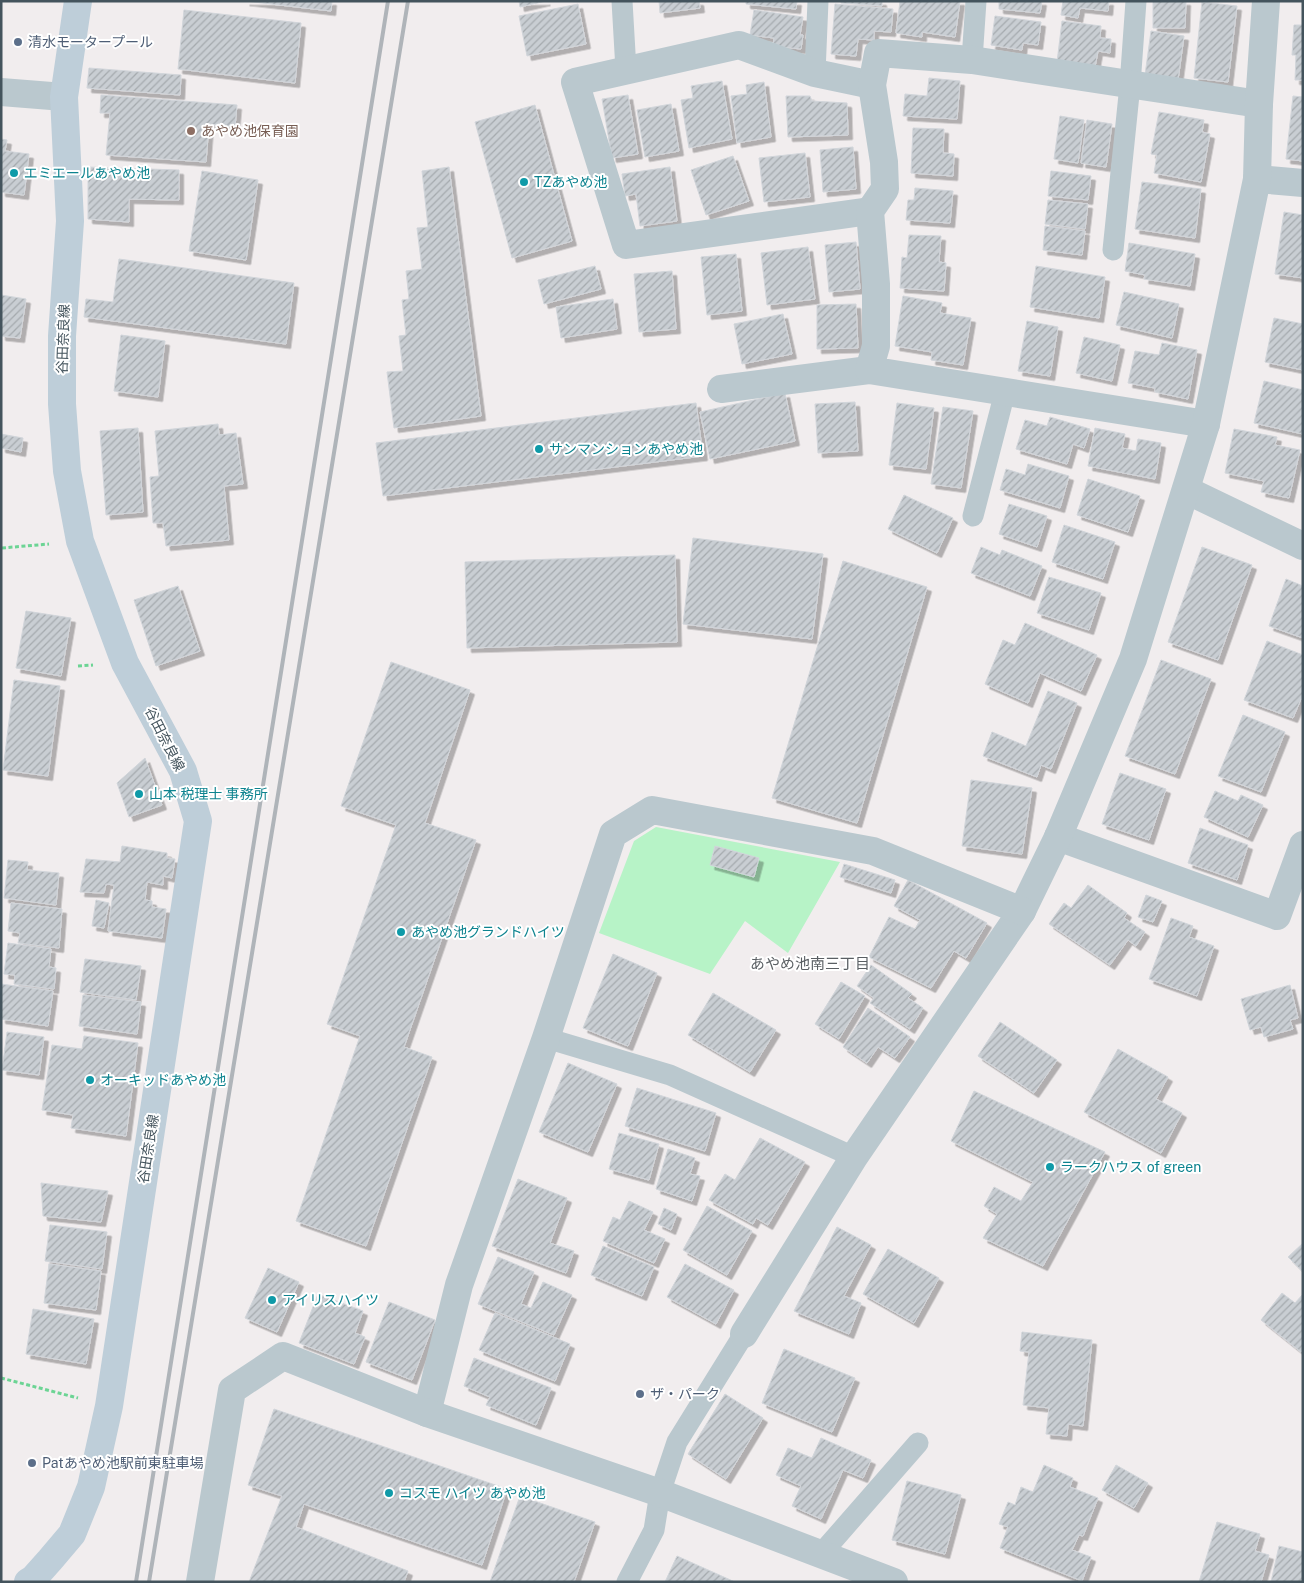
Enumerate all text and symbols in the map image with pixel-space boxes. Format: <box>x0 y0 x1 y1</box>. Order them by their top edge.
place label: 清水モータープール <box>28 34 153 50</box>
marker: 清水モータープール <box>12 36 24 48</box>
place label: あやめ池保育園 <box>201 123 299 139</box>
marker: あやめ池保育園 <box>185 125 197 137</box>
place label: エミエールあやめ池 <box>24 165 150 181</box>
marker: エミエールあやめ池 <box>8 167 20 179</box>
place label: TZあやめ池 <box>534 174 607 190</box>
marker: TZあやめ池 <box>518 176 530 188</box>
street label: 谷田奈良線 <box>54 304 72 374</box>
place label: サンマンションあやめ池 <box>549 441 703 457</box>
marker: サンマンションあやめ池 <box>533 443 545 455</box>
street label: 谷田奈良線 <box>142 704 188 774</box>
place label: 山本 税理士 事務所 <box>149 786 268 802</box>
marker: 山本 税理士 事務所 <box>133 788 145 800</box>
place label: あやめ池グランドハイツ <box>411 924 565 940</box>
marker: あやめ池グランドハイツ <box>395 926 407 938</box>
district label: あやめ池南三丁目 <box>750 955 870 972</box>
place label: オーキッドあやめ池 <box>100 1072 226 1088</box>
marker: オーキッドあやめ池 <box>84 1074 96 1086</box>
street label: 谷田奈良線 <box>135 1113 161 1185</box>
place label: ラークハウス of green <box>1060 1159 1201 1175</box>
marker: ラークハウス of green <box>1044 1161 1056 1173</box>
place label: アイリスハイツ <box>282 1292 379 1308</box>
marker: アイリスハイツ <box>266 1294 278 1306</box>
place label: ザ・パーク <box>650 1386 720 1402</box>
marker: ザ・パーク <box>634 1388 646 1400</box>
place label: Patあやめ池駅前東駐車場 <box>42 1455 204 1471</box>
marker: Patあやめ池駅前東駐車場 <box>26 1457 38 1469</box>
place label: コスモ ハイツ あやめ池 <box>399 1485 546 1501</box>
marker: コスモ ハイツ あやめ池 <box>383 1487 395 1499</box>

